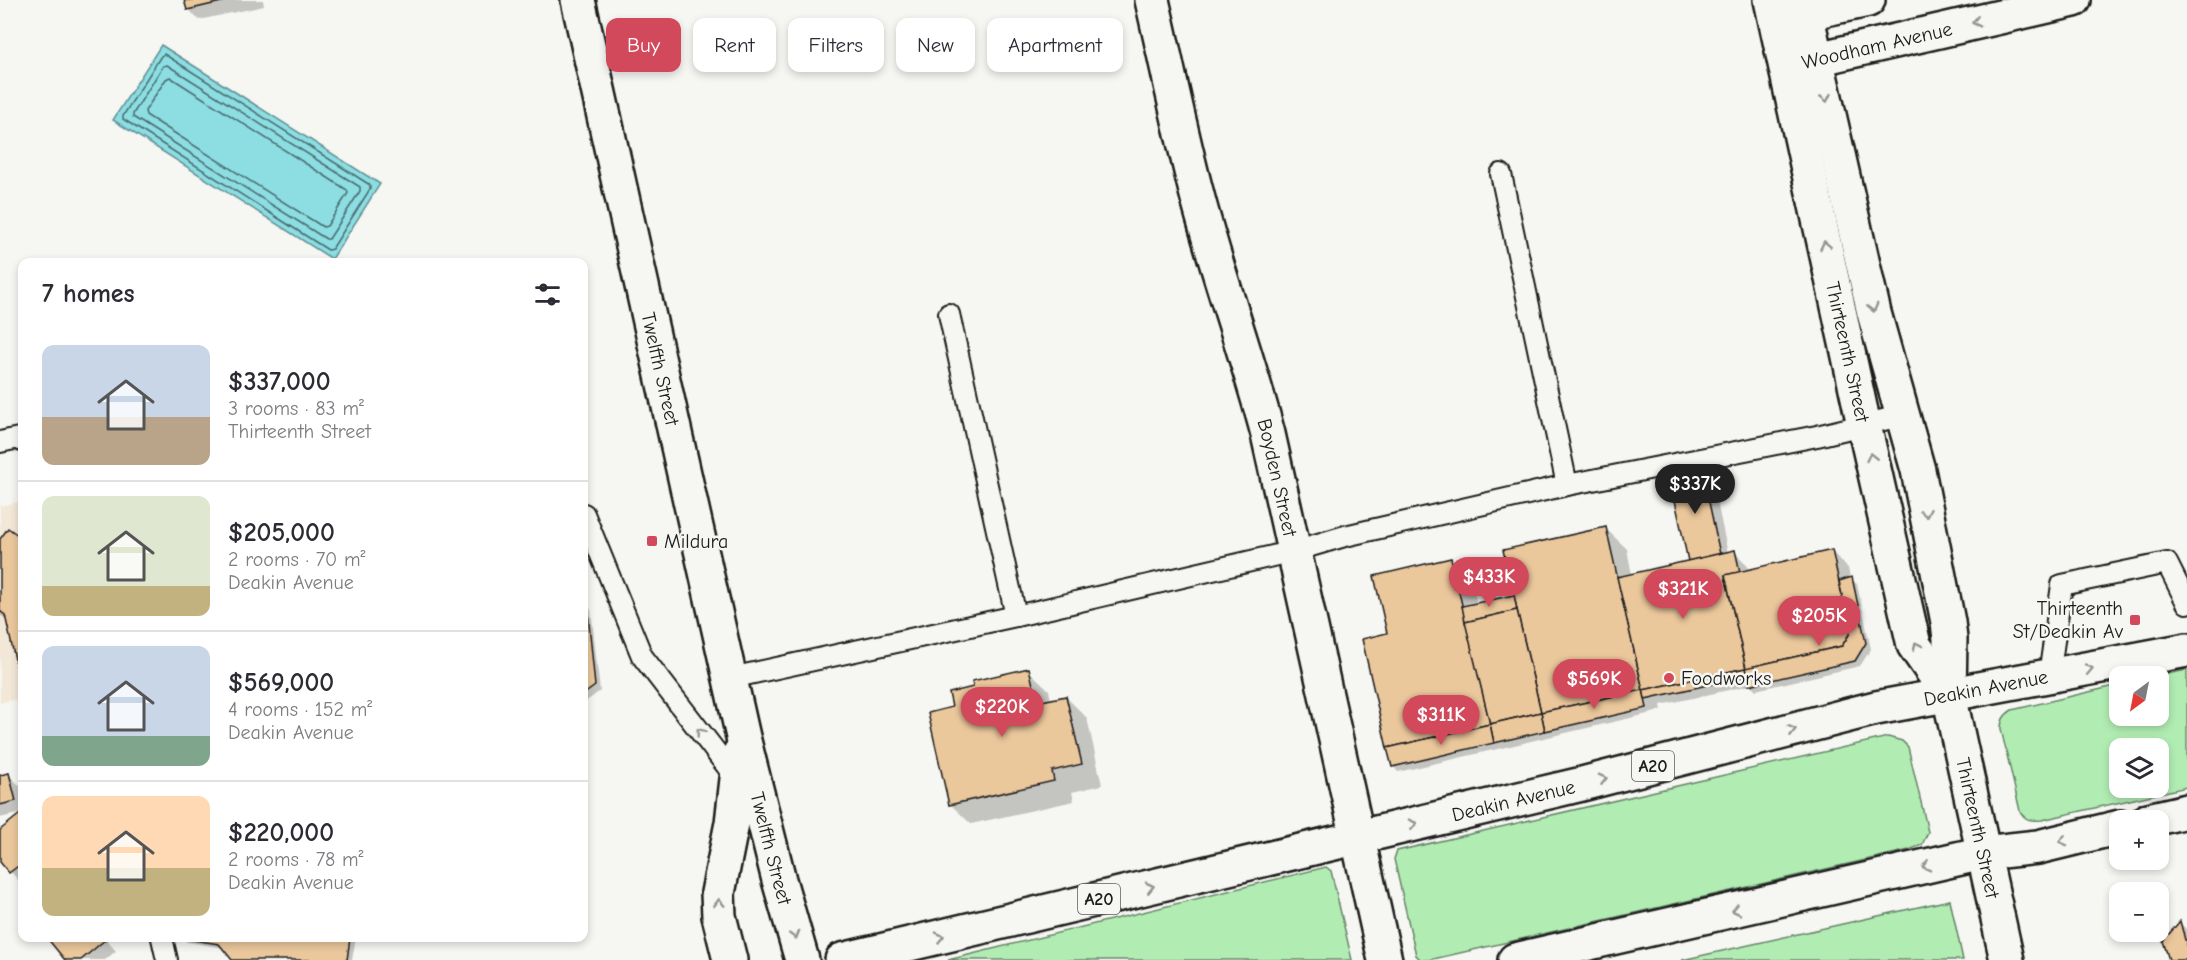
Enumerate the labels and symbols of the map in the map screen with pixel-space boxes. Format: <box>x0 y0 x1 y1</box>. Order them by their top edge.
one-way arrow <box>1971 15 1981 28</box>
street label: Woodham Avenue <box>1800 17 1954 74</box>
one-way arrow <box>1818 93 1831 103</box>
one-way arrow <box>1819 240 1832 250</box>
street label: Thirteenth Street <box>1821 279 1874 425</box>
one-way arrow <box>1866 303 1879 313</box>
street label: Twelfth Street <box>636 310 684 429</box>
street label: Boyden Street <box>1252 416 1302 540</box>
one-way arrow <box>1866 452 1879 462</box>
pin: $337K <box>1653 464 1737 515</box>
one-way arrow <box>1919 508 1932 518</box>
place label: Mildura <box>664 530 728 553</box>
marker: Mildura <box>645 534 659 548</box>
pin: $433K <box>1447 557 1531 608</box>
pin: $321K <box>1641 569 1725 620</box>
pin: $205K <box>1777 596 1861 647</box>
place label: Thirteenth St/Deakin Av <box>2013 597 2124 643</box>
marker: Thirteenth St/Deakin Av <box>2128 613 2142 627</box>
one-way arrow <box>1912 641 1924 652</box>
pin: $569K <box>1552 659 1636 710</box>
one-way arrow <box>2084 663 2094 676</box>
street label: Deakin Avenue <box>1922 665 2050 711</box>
north arrow <box>2109 666 2169 726</box>
place label: Foodworks <box>1681 667 1771 690</box>
marker: Foodworks <box>1662 671 1676 685</box>
pin: $220K <box>960 687 1044 738</box>
pin: $311K <box>1399 695 1483 746</box>
one-way arrow <box>1786 725 1797 737</box>
one-way arrow <box>697 728 708 739</box>
road number: A20 <box>1632 751 1674 781</box>
street label: Thirteenth Street <box>1951 755 2004 902</box>
one-way arrow <box>1598 773 1608 786</box>
street label: Deakin Avenue <box>1450 775 1577 827</box>
street label: Twelfth Street <box>745 790 797 909</box>
one-way arrow <box>1408 819 1418 832</box>
one-way arrow <box>2058 834 2068 847</box>
one-way arrow <box>1921 859 1931 872</box>
one-way arrow <box>1145 881 1155 894</box>
road number: A20 <box>1078 884 1120 914</box>
one-way arrow <box>712 898 725 907</box>
one-way arrow <box>1731 902 1741 915</box>
one-way arrow <box>788 929 800 940</box>
one-way arrow <box>934 931 944 944</box>

